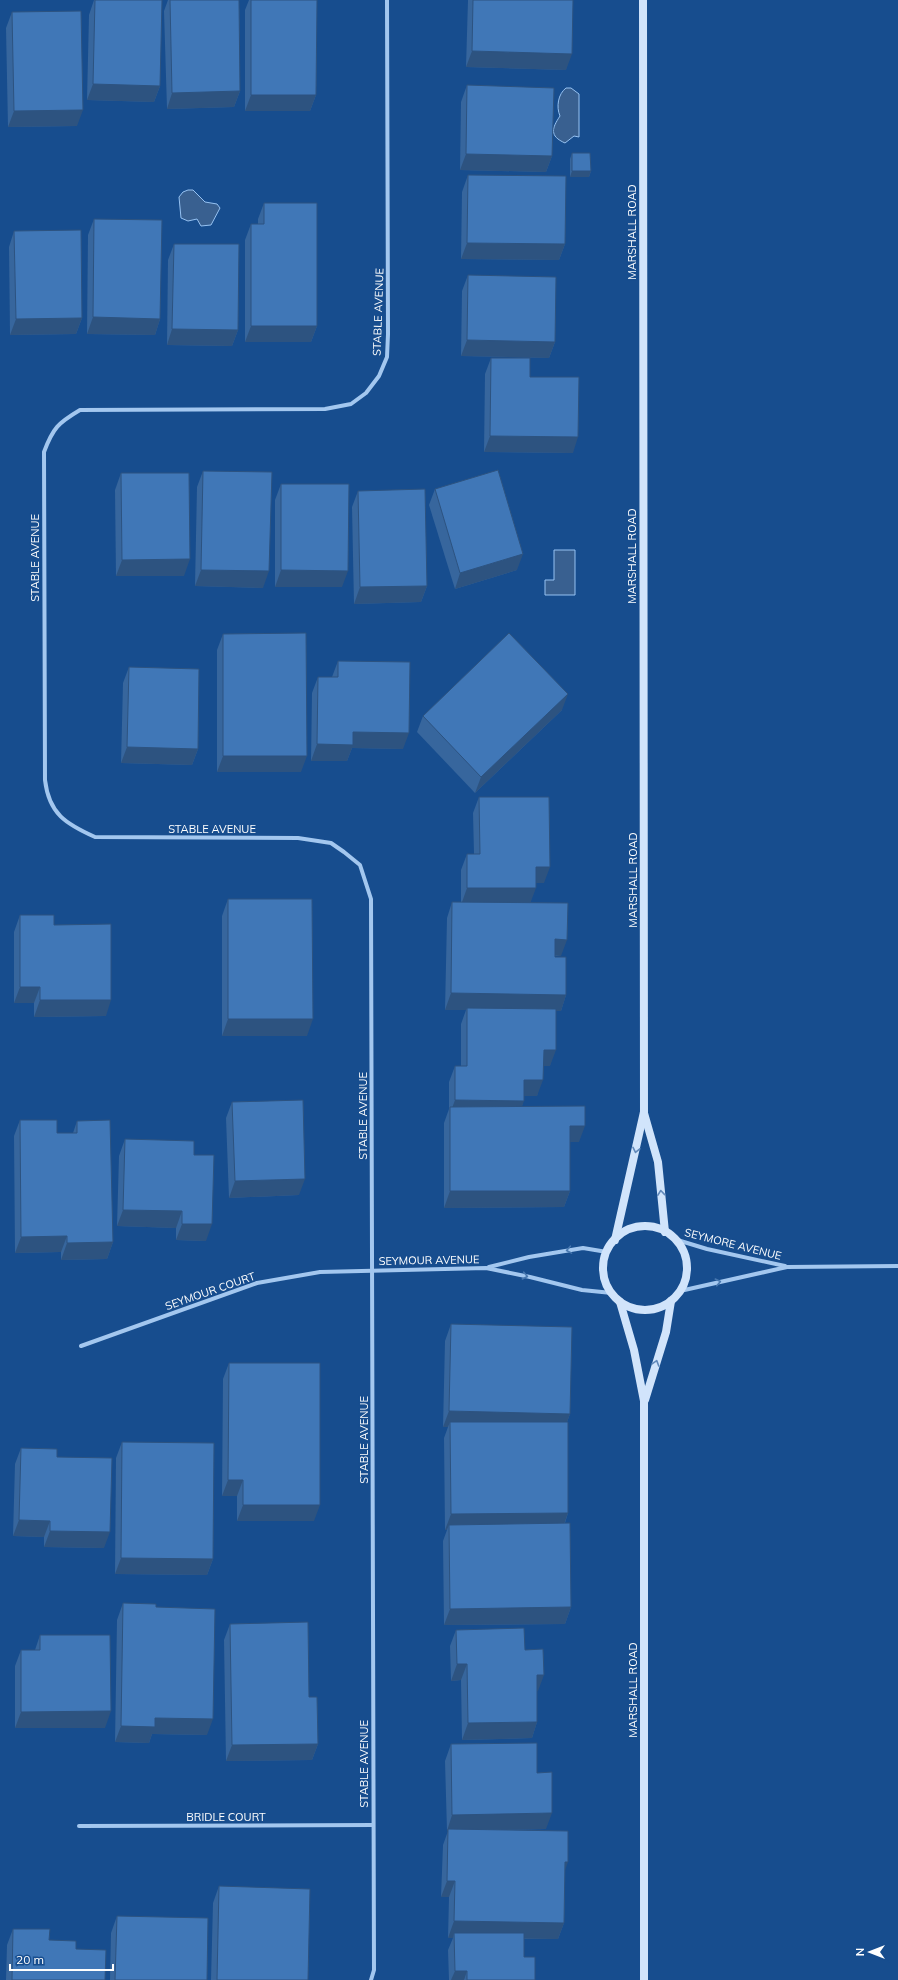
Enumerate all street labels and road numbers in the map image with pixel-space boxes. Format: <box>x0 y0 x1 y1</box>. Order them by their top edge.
street label: MARSHALL ROAD <box>625 184 639 280</box>
street label: STABLE AVENUE <box>369 268 387 356</box>
street label: MARSHALL ROAD <box>625 508 639 604</box>
street label: STABLE AVENUE <box>28 514 42 602</box>
street label: STABLE AVENUE <box>168 822 256 836</box>
street label: MARSHALL ROAD <box>626 832 640 928</box>
street label: STABLE AVENUE <box>356 1072 370 1160</box>
street label: SEYMORE AVENUE <box>683 1225 783 1263</box>
street label: SEYMOUR AVENUE <box>378 1252 480 1268</box>
street label: SEYMOUR COURT <box>163 1269 257 1313</box>
street label: STABLE AVENUE <box>357 1396 371 1484</box>
street label: MARSHALL ROAD <box>626 1642 640 1738</box>
street label: STABLE AVENUE <box>357 1720 371 1808</box>
street label: BRIDLE COURT <box>186 1810 266 1824</box>

